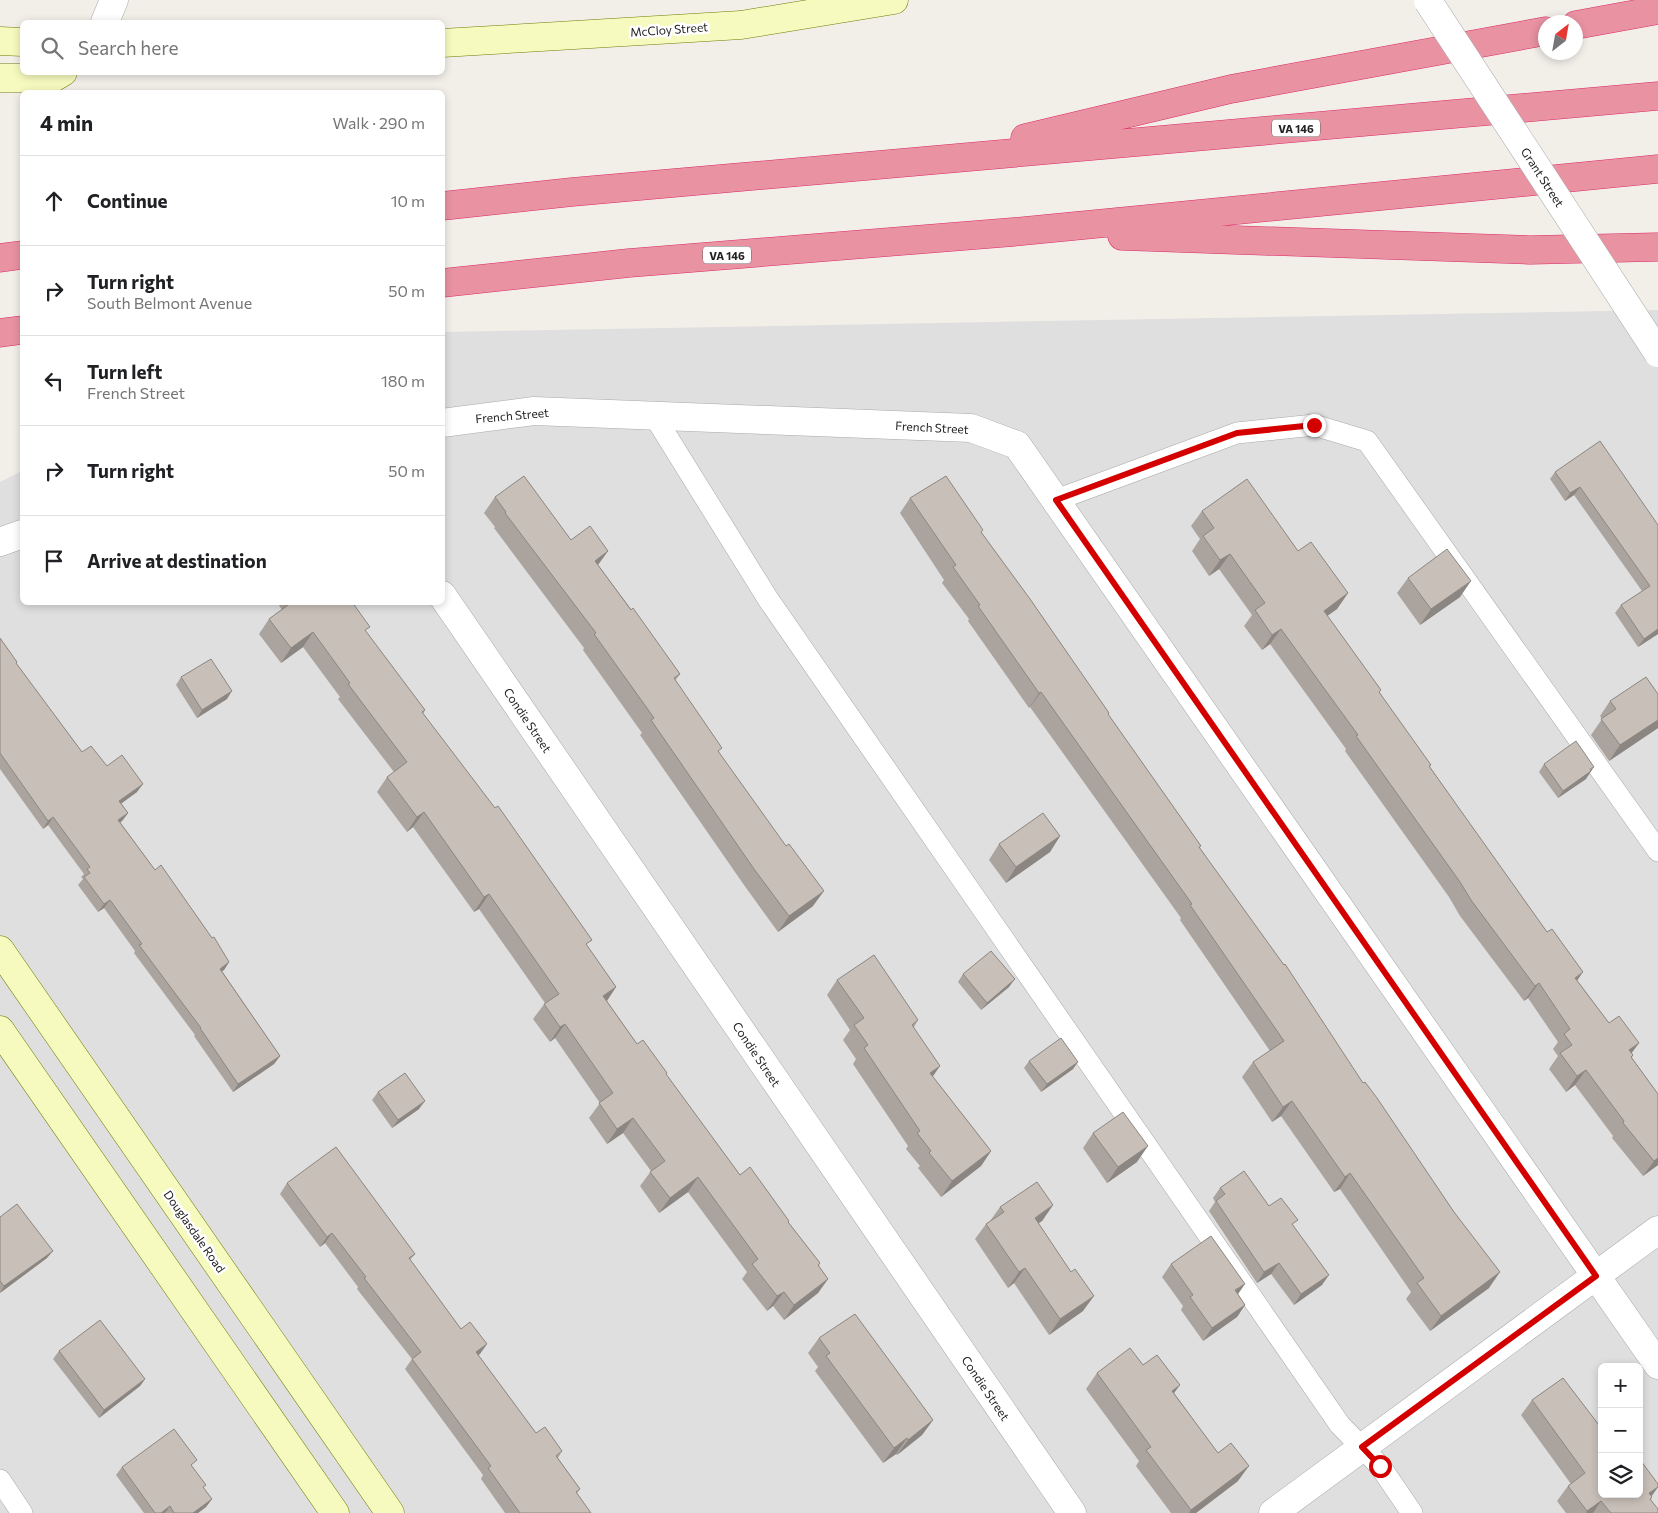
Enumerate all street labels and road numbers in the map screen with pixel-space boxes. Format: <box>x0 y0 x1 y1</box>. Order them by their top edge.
street label: McCloy Street <box>630 19 708 39</box>
road number: VA 146 <box>1272 120 1320 136</box>
street label: Grant Street <box>1519 145 1567 209</box>
road number: VA 146 <box>703 246 751 264</box>
street label: French Street <box>475 405 549 425</box>
street label: French Street <box>895 418 969 436</box>
street label: Condie Street <box>501 685 555 755</box>
street label: Condie Street <box>730 1019 784 1089</box>
street label: Douglasdale Road <box>161 1187 229 1275</box>
street label: Condie Street <box>959 1353 1013 1423</box>

